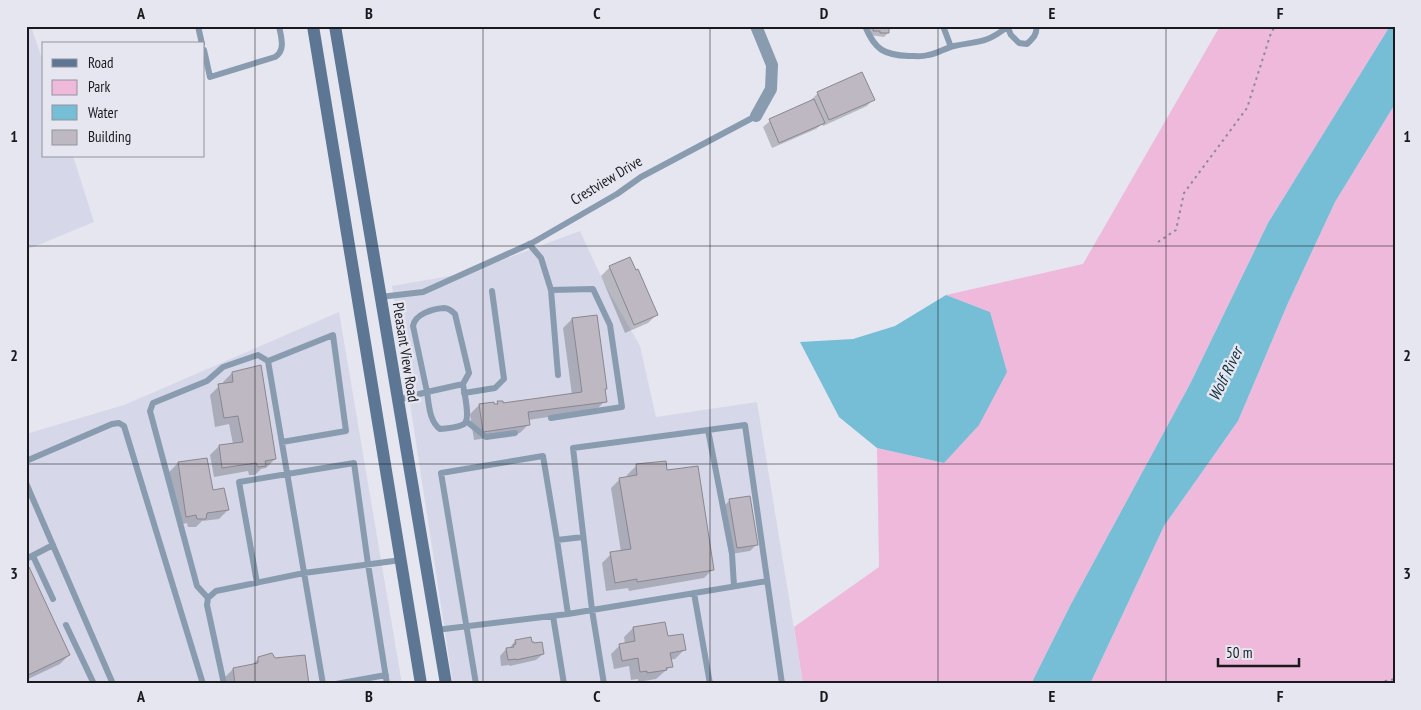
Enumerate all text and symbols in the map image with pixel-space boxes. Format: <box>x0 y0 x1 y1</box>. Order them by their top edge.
text: A <box>136 3 146 23</box>
text: B <box>365 3 373 23</box>
text: C <box>593 3 601 23</box>
text: D <box>820 3 829 23</box>
text: E <box>1049 3 1056 23</box>
text: F <box>1277 3 1284 23</box>
legend <box>42 42 205 158</box>
text: Road <box>88 53 114 72</box>
text: Park <box>88 77 110 96</box>
text: Water <box>88 103 119 122</box>
text: 1 <box>10 126 18 146</box>
text: 1 <box>1403 126 1411 146</box>
text: Building <box>88 127 131 146</box>
street label: Crestview Drive <box>567 151 645 209</box>
street label: Pleasant View Road <box>389 301 423 403</box>
water label: Wolf River <box>1204 342 1248 404</box>
text: 2 <box>10 345 18 365</box>
text: 2 <box>1403 345 1411 365</box>
text: 3 <box>10 563 18 583</box>
text: 3 <box>1403 563 1411 583</box>
scale bar <box>1218 635 1300 667</box>
text: 50 m <box>1226 643 1252 662</box>
text: A <box>136 686 146 706</box>
text: B <box>365 686 373 706</box>
text: C <box>593 686 601 706</box>
text: D <box>820 686 829 706</box>
text: E <box>1049 686 1056 706</box>
text: F <box>1277 686 1284 706</box>

